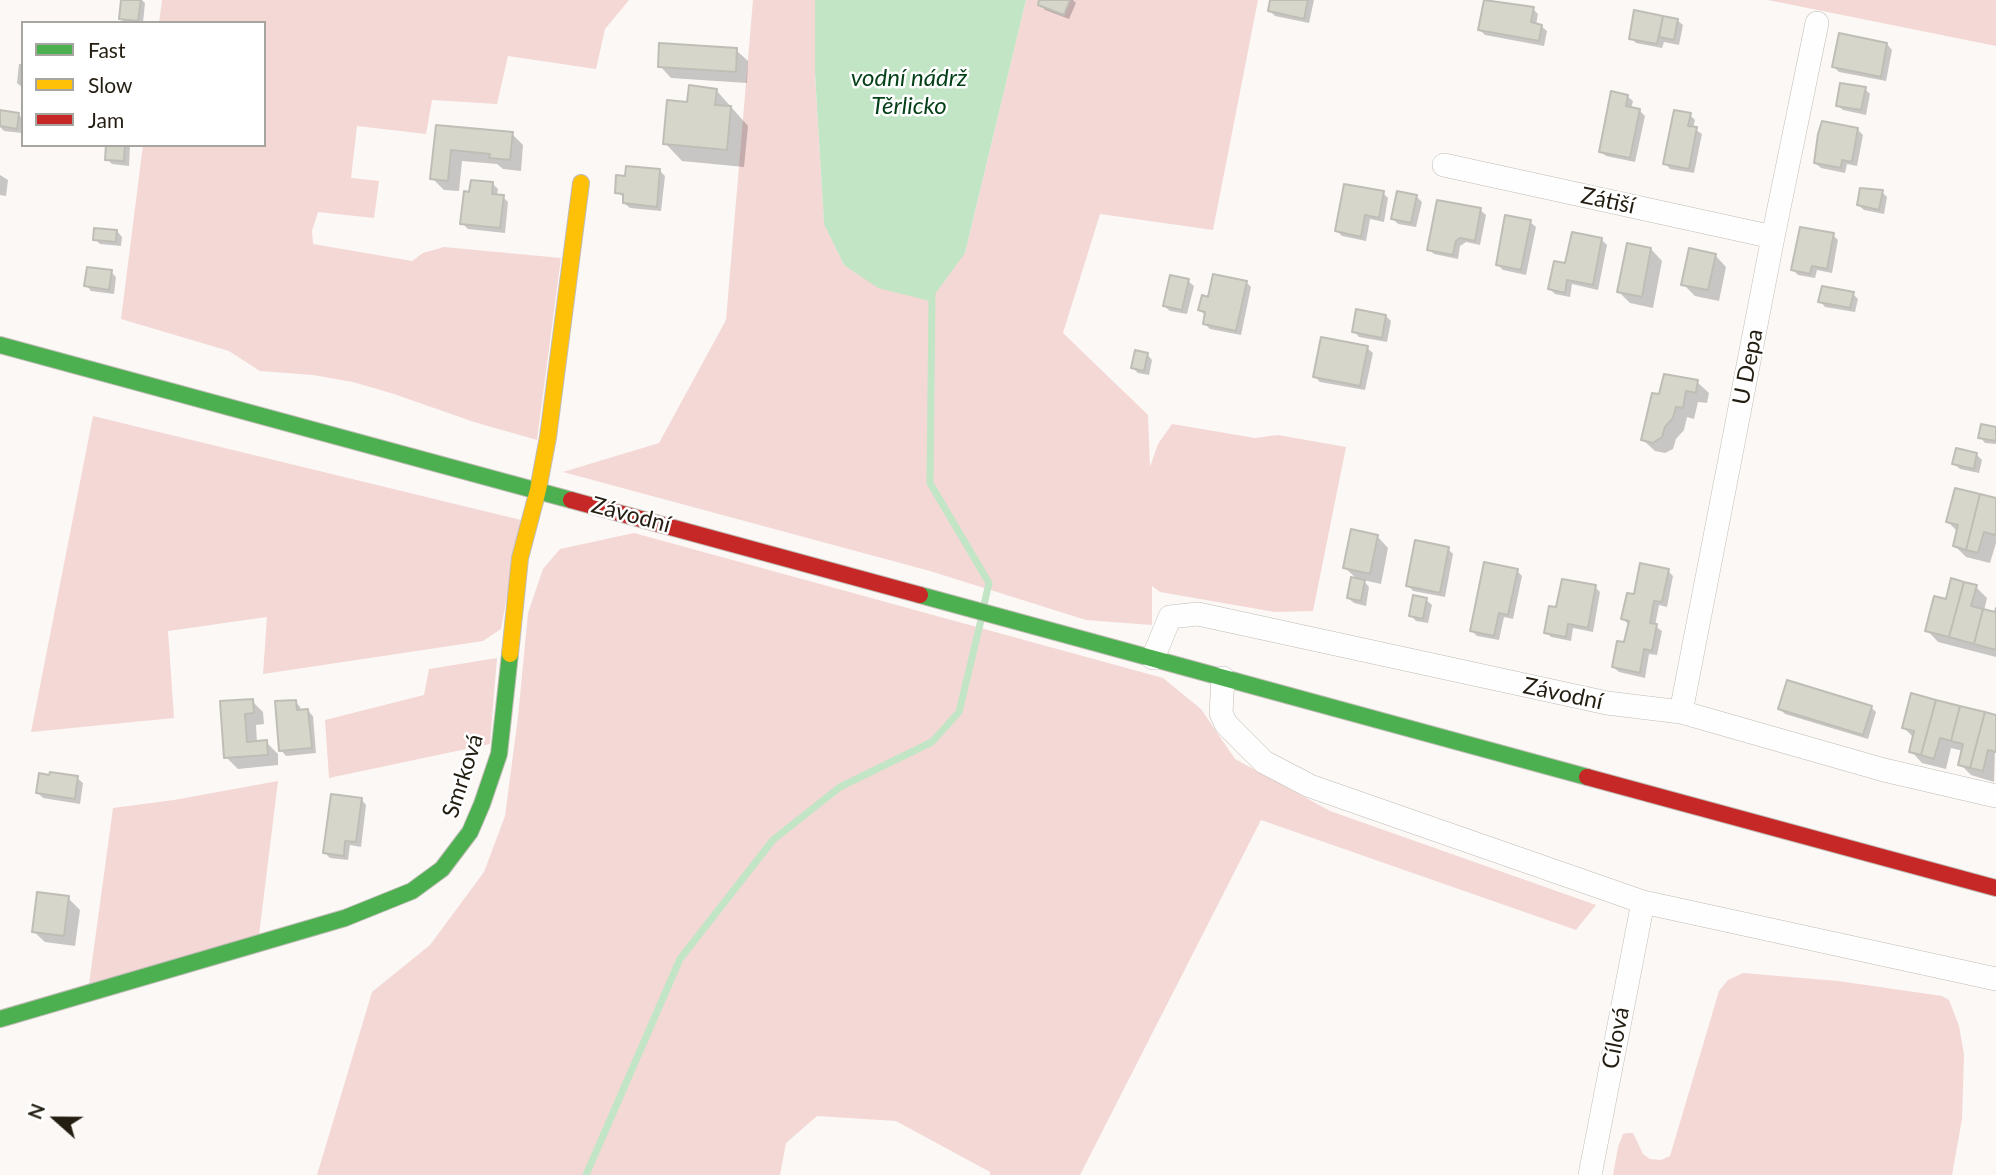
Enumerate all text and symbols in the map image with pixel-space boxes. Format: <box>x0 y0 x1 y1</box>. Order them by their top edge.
legend <box>21 21 266 147</box>
text: Fast <box>88 37 125 62</box>
water label: vodní nádrž Těrlicko <box>851 64 967 120</box>
text: Slow <box>88 72 132 97</box>
text: Jam <box>88 107 124 132</box>
street label: Zátiší <box>1578 182 1638 220</box>
street label: U Depa <box>1727 327 1769 407</box>
street label: Závodní <box>588 491 674 539</box>
street label: Závodní <box>1521 672 1605 716</box>
street label: Smrková <box>437 731 489 821</box>
street label: Cílová <box>1596 1005 1636 1071</box>
north arrow <box>21 1084 91 1154</box>
text: N <box>23 1100 49 1122</box>

